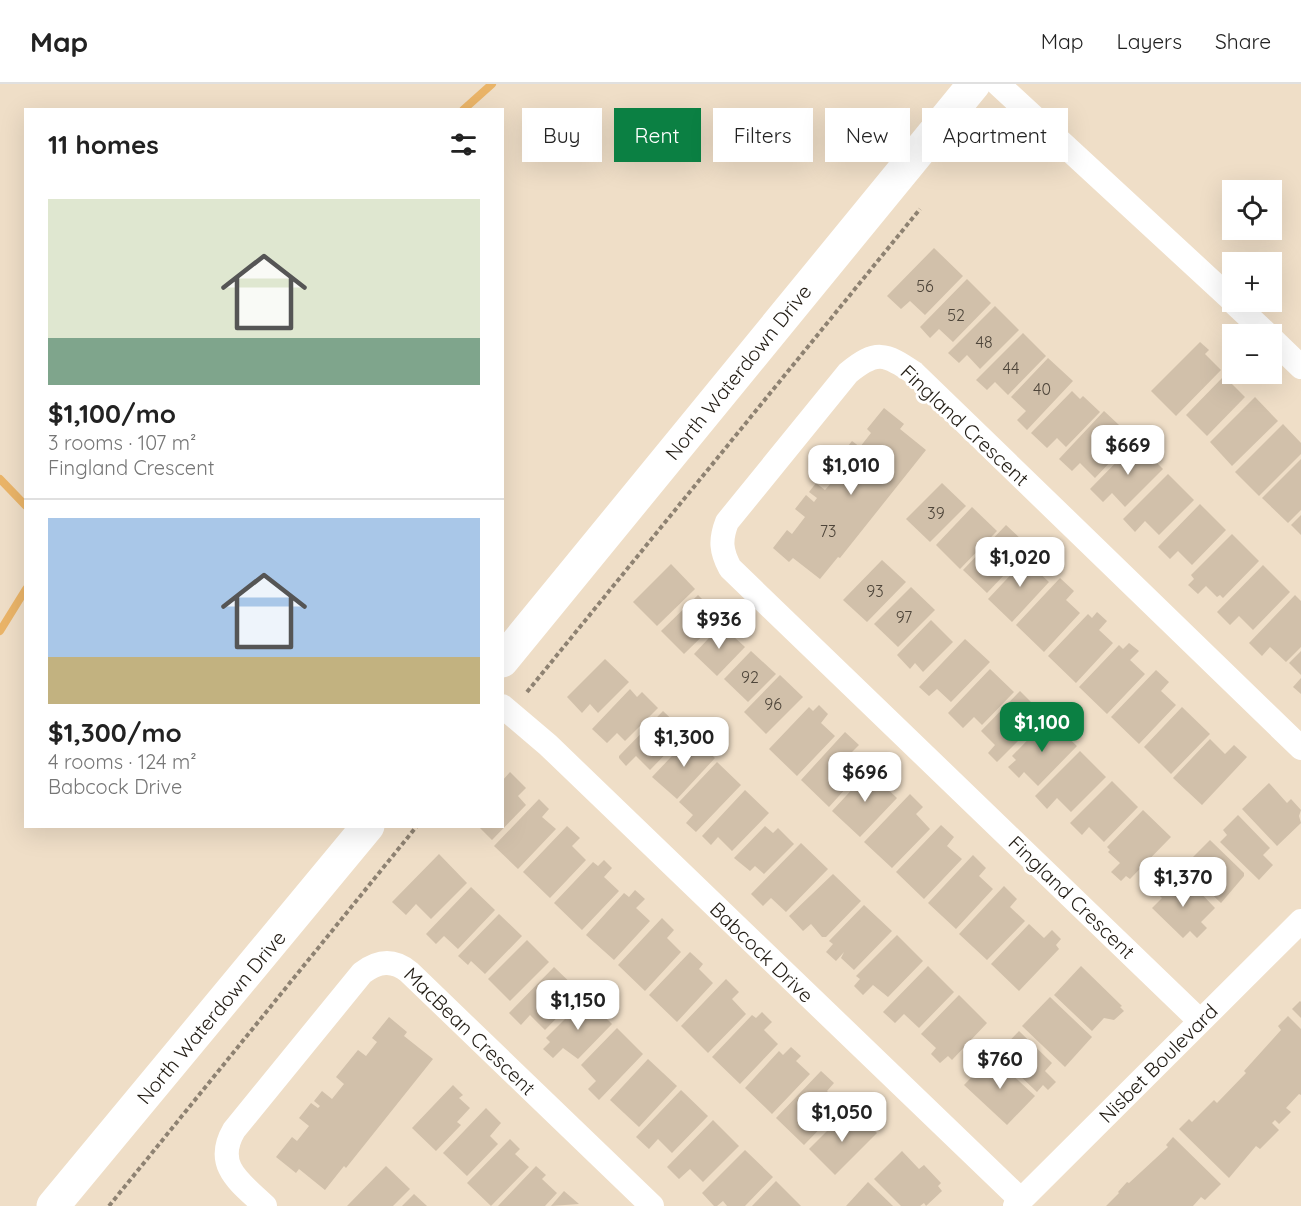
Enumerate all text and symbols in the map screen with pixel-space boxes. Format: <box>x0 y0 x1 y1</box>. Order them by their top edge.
text: Map <box>30 24 88 59</box>
text: Map <box>1041 28 1084 54</box>
text: Layers <box>1117 28 1182 54</box>
text: Share <box>1215 28 1271 54</box>
chip: Buy <box>522 108 602 162</box>
chip: Rent <box>614 108 701 162</box>
chip: Filters <box>713 108 813 162</box>
chip: New <box>825 108 910 162</box>
chip: Apartment <box>922 108 1068 162</box>
text: 11 homes <box>48 128 159 161</box>
icon: filters <box>447 128 480 161</box>
map controls <box>1222 180 1282 384</box>
button: locate <box>1222 180 1282 240</box>
icon: home <box>210 238 318 346</box>
button: + <box>1222 252 1282 312</box>
house number: 56 <box>916 276 934 296</box>
street label: North Waterdown Drive <box>659 279 817 465</box>
house number: 52 <box>947 305 965 325</box>
button: − <box>1222 324 1282 384</box>
house number: 48 <box>975 332 993 352</box>
house number: 44 <box>1003 358 1019 378</box>
street label: Fingland Crescent <box>896 359 1035 491</box>
house number: 40 <box>1033 379 1051 399</box>
text: $1,100/mo <box>48 397 176 430</box>
pin: $669 <box>1092 425 1164 476</box>
text: 3 rooms · 107 m² <box>48 430 196 455</box>
text: $669 <box>1105 432 1151 457</box>
pin: $1,010 <box>802 445 900 496</box>
text: $1,010 <box>822 452 880 477</box>
text: Fingland Crescent <box>48 455 215 480</box>
house number: 39 <box>927 503 945 523</box>
house number: 73 <box>820 521 836 541</box>
pin: $1,020 <box>971 537 1069 588</box>
text: $1,020 <box>989 544 1051 569</box>
icon: home <box>210 557 318 665</box>
house number: 93 <box>866 581 884 601</box>
pin: $936 <box>683 599 755 650</box>
text: $936 <box>696 606 742 631</box>
house number: 97 <box>896 607 912 627</box>
house number: 92 <box>741 667 759 687</box>
house number: 96 <box>764 694 782 714</box>
pin: $1,100 <box>993 702 1091 753</box>
text: $1,100 <box>1014 709 1070 734</box>
text: $1,300/mo <box>48 716 182 749</box>
pin: $1,300 <box>635 717 733 768</box>
text: $1,300 <box>654 724 714 749</box>
text: 4 rooms · 124 m² <box>48 749 197 774</box>
pin: $696 <box>829 752 901 803</box>
text: $696 <box>842 759 888 784</box>
text: Babcock Drive <box>48 774 182 799</box>
street label: Fingland Crescent <box>1003 830 1141 964</box>
pin: $1,370 <box>1134 857 1232 908</box>
text: $1,370 <box>1153 864 1213 889</box>
street label: Babcock Drive <box>705 896 819 1008</box>
street label: North Waterdown Drive <box>131 925 291 1109</box>
street label: MacBean Crescent <box>399 962 541 1100</box>
pin: $1,150 <box>529 980 627 1031</box>
text: $1,150 <box>550 987 606 1012</box>
street label: Nisbet Boulevard <box>1093 998 1223 1128</box>
pin: $760 <box>964 1039 1036 1090</box>
text: $760 <box>977 1046 1023 1071</box>
pin: $1,050 <box>793 1092 891 1143</box>
text: $1,050 <box>811 1099 873 1124</box>

